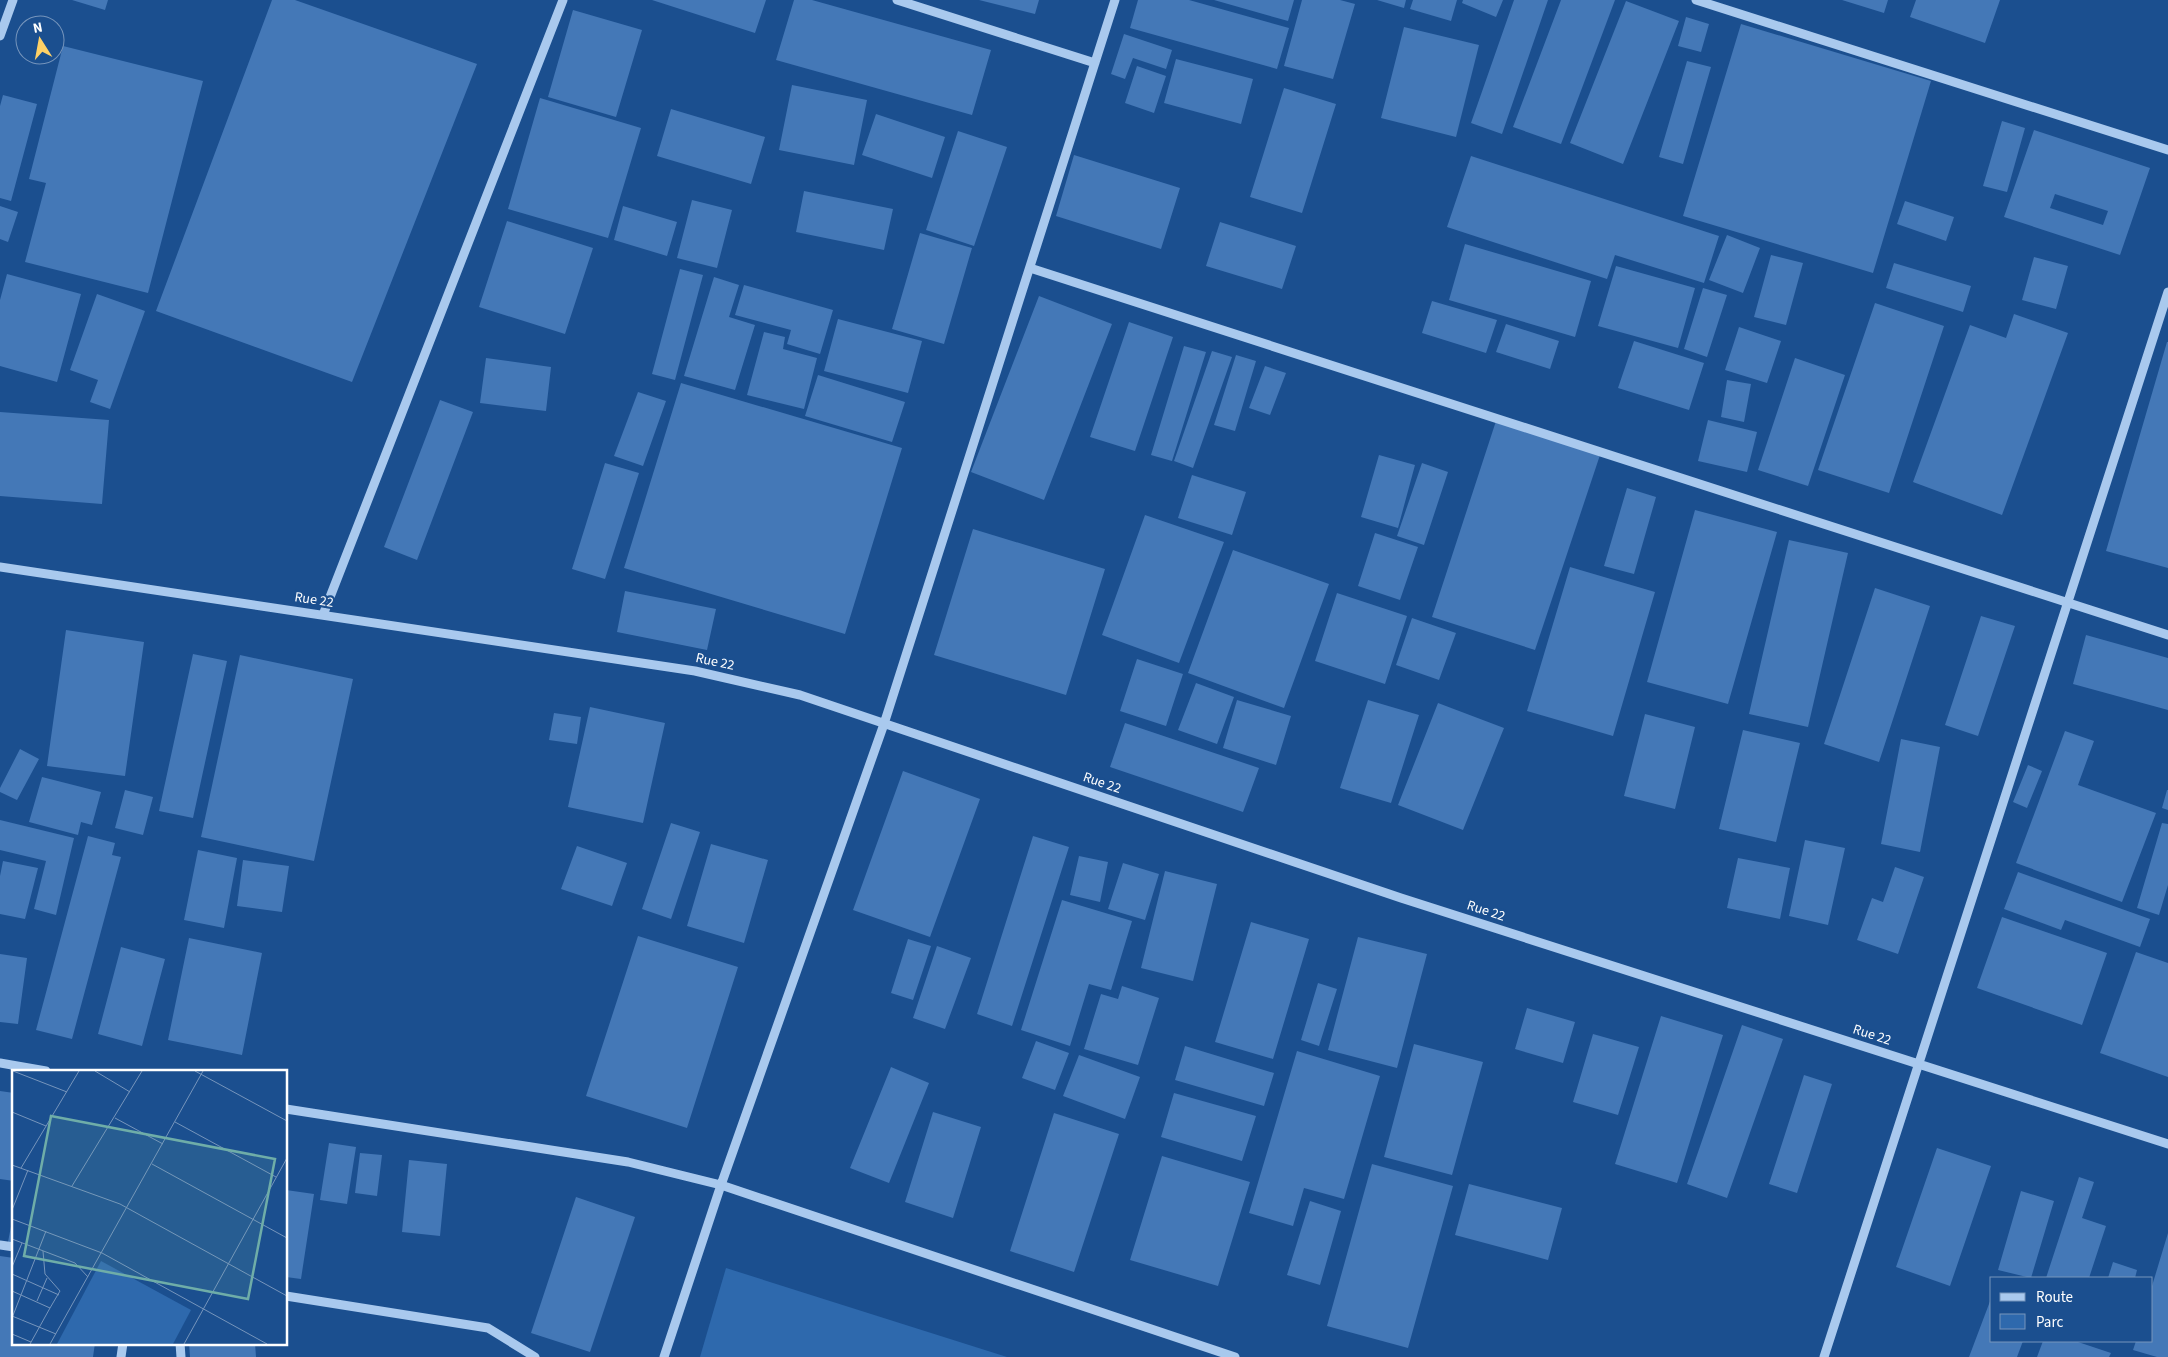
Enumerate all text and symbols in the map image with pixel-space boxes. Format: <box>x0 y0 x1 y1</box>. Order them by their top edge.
north arrow <box>15 15 65 65</box>
text: N <box>31 18 44 39</box>
street label: Rue 22 <box>293 587 335 613</box>
street label: Rue 22 <box>694 648 736 676</box>
street label: Rue 22 <box>1080 767 1124 799</box>
street label: Rue 22 <box>1464 895 1508 927</box>
street label: Rue 22 <box>1850 1019 1894 1051</box>
inset map <box>12 1070 288 1344</box>
legend <box>1990 1277 2153 1342</box>
text: Route <box>2036 1287 2073 1308</box>
text: Parc <box>2036 1312 2063 1333</box>

